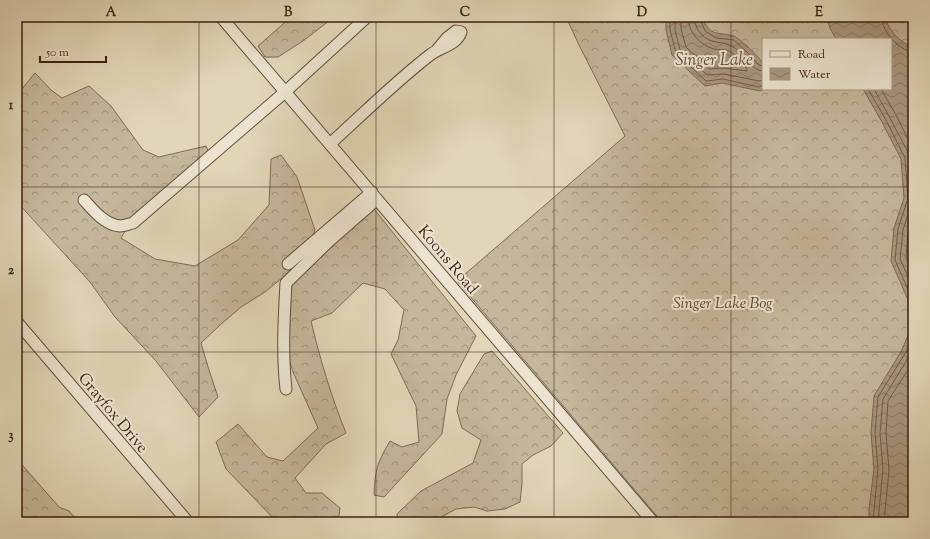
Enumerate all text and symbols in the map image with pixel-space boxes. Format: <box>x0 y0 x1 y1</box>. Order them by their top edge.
text: A <box>106 4 117 22</box>
text: B <box>284 4 293 22</box>
text: C <box>460 4 470 22</box>
text: D <box>637 4 647 22</box>
text: E <box>815 4 823 22</box>
scale bar <box>40 38 106 64</box>
legend <box>762 38 892 90</box>
text: 50 m <box>45 44 69 62</box>
text: Road <box>798 46 825 64</box>
water label: Singer Lake <box>675 49 753 73</box>
text: Water <box>798 66 831 84</box>
text: 1 <box>9 97 14 115</box>
street label: Koons Road <box>411 221 483 300</box>
text: 2 <box>8 262 15 280</box>
park label: Singer Lake Bog <box>673 293 773 316</box>
street label: Grayfox Drive <box>72 368 153 459</box>
text: 3 <box>8 427 14 445</box>

